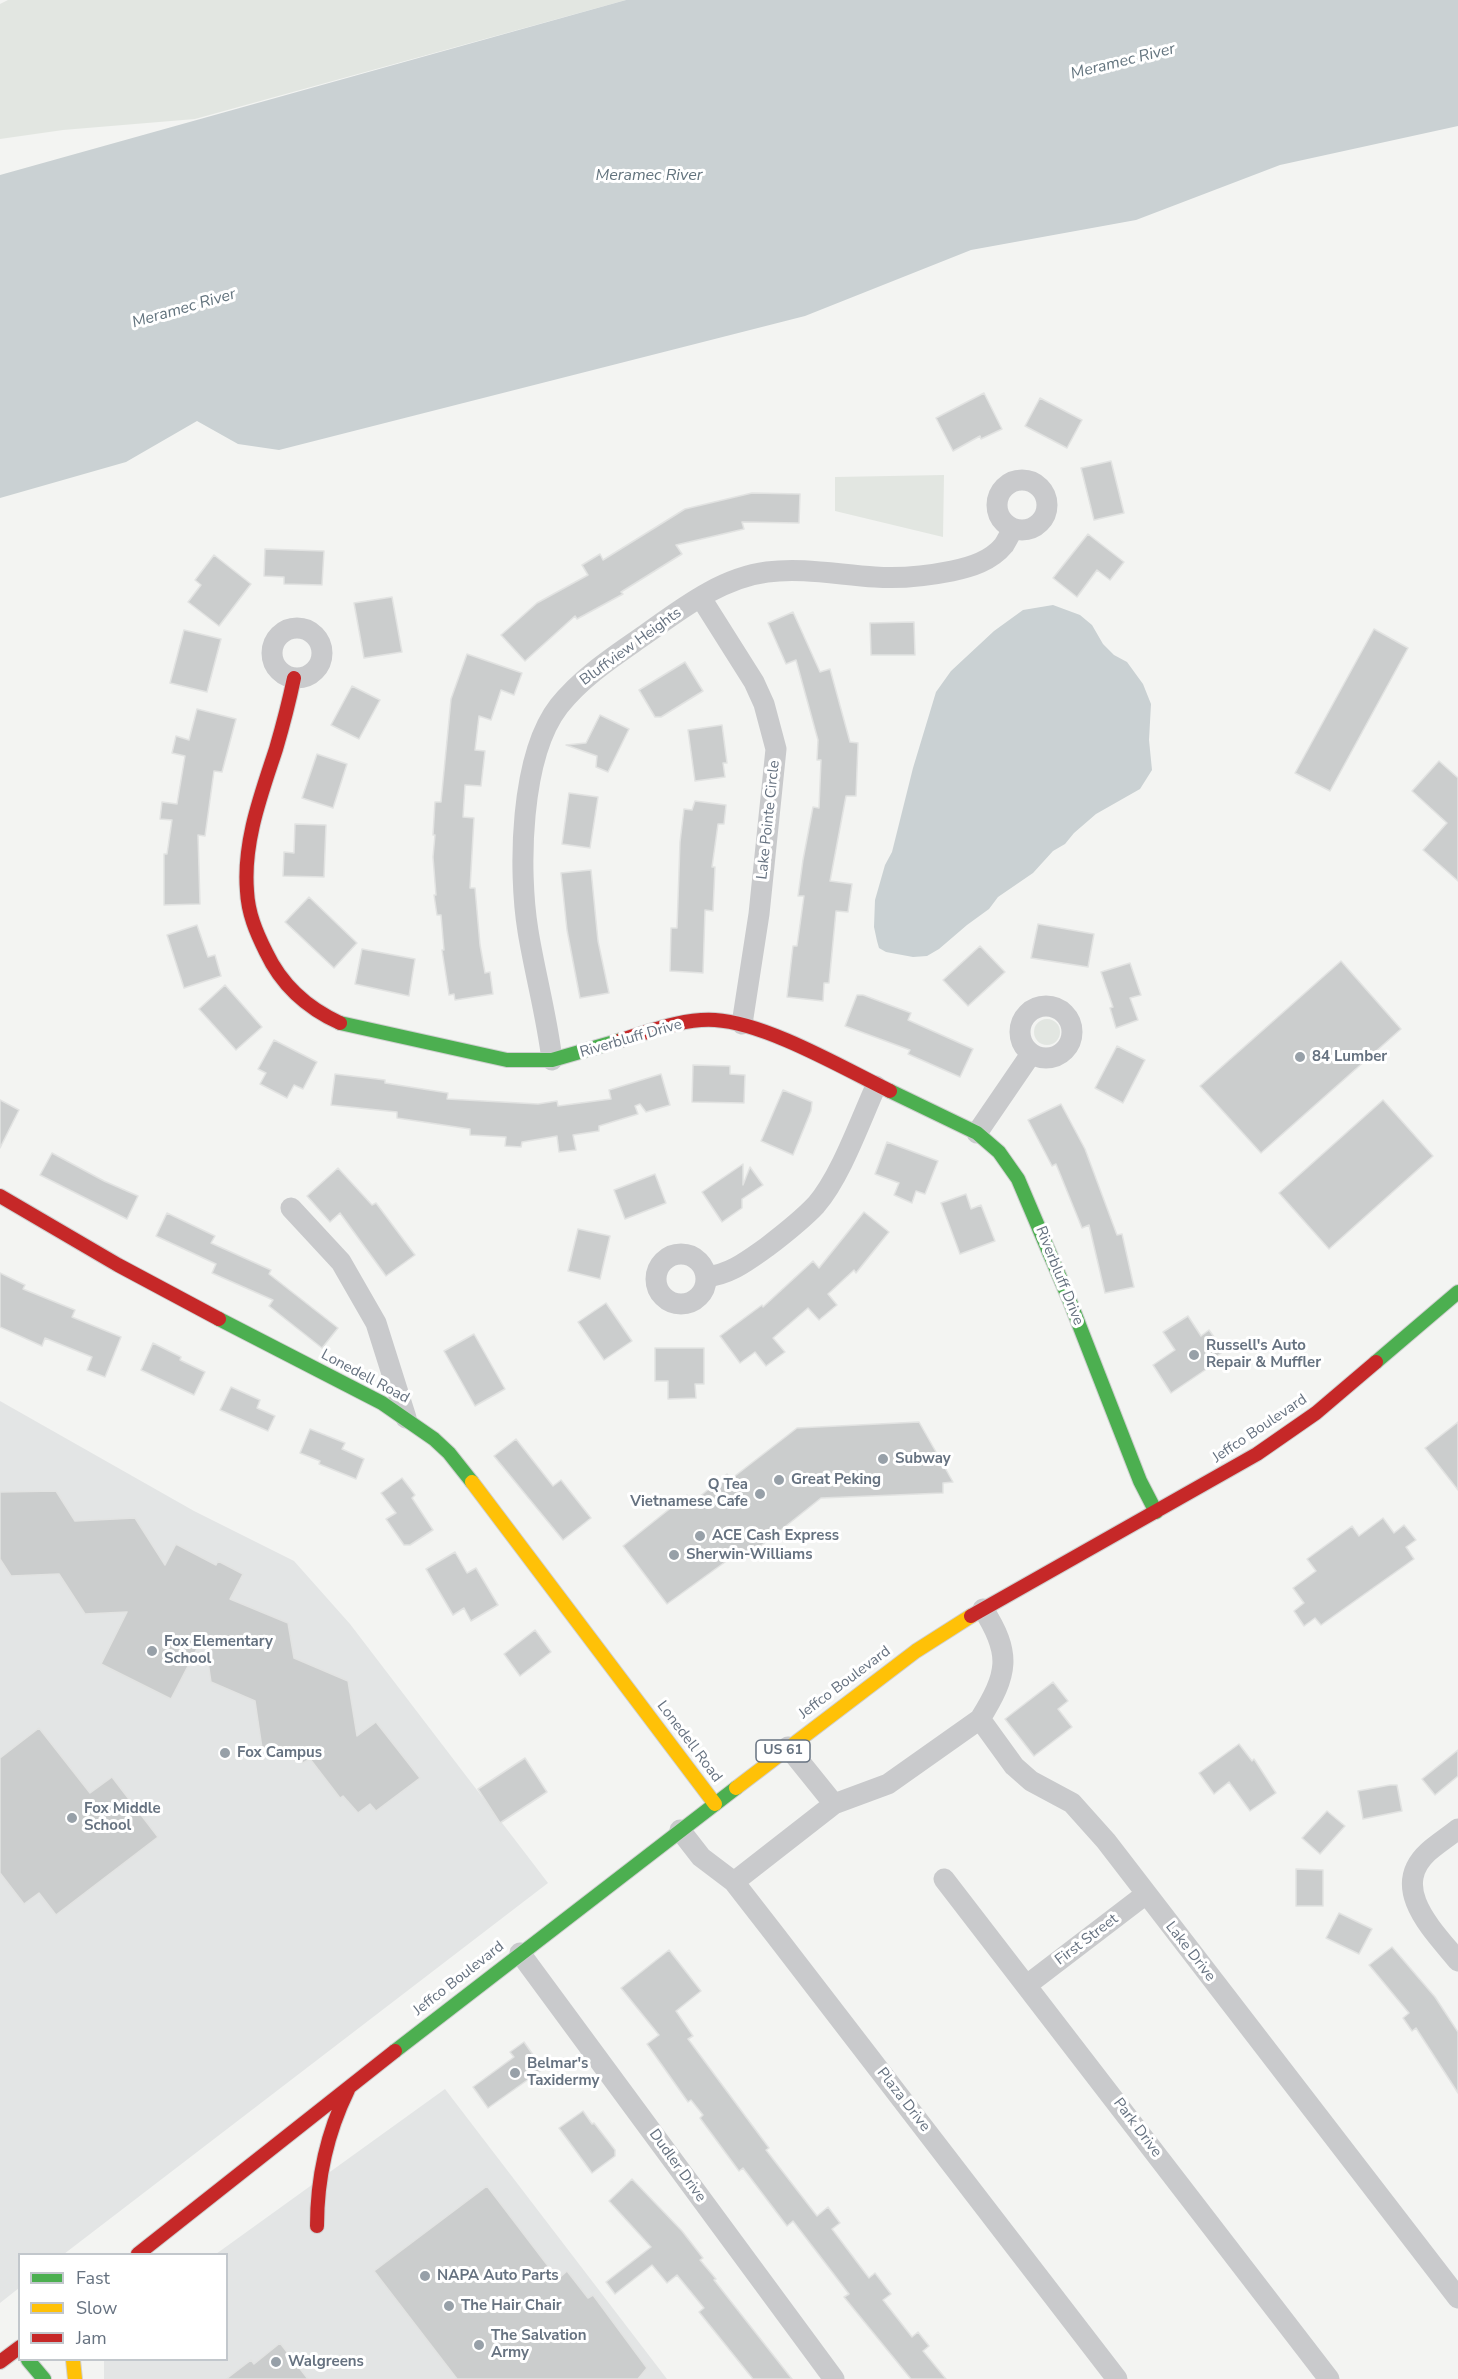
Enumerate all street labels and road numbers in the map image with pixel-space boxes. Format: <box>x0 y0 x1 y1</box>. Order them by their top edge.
street label: Bluffview Heights <box>577 604 685 690</box>
street label: Lake Pointe Circle <box>754 759 784 881</box>
street label: Riverbluff Drive <box>578 1016 684 1062</box>
street label: Riverbluff Drive <box>1031 1224 1087 1328</box>
street label: Lonedell Road <box>318 1346 412 1408</box>
street label: Jeffco Boulevard <box>1209 1391 1311 1467</box>
street label: Jeffco Boulevard <box>796 1643 894 1723</box>
street label: Lonedell Road <box>653 1698 725 1786</box>
road number: US 61 <box>756 1740 810 1762</box>
street label: First Street <box>1052 1910 1122 1970</box>
street label: Lake Drive <box>1161 1919 1219 1985</box>
street label: Jeffco Boulevard <box>410 1938 508 2020</box>
street label: Plaza Drive <box>872 2064 934 2136</box>
street label: Park Drive <box>1109 2095 1165 2161</box>
street label: Dudler Drive <box>645 2126 709 2206</box>

